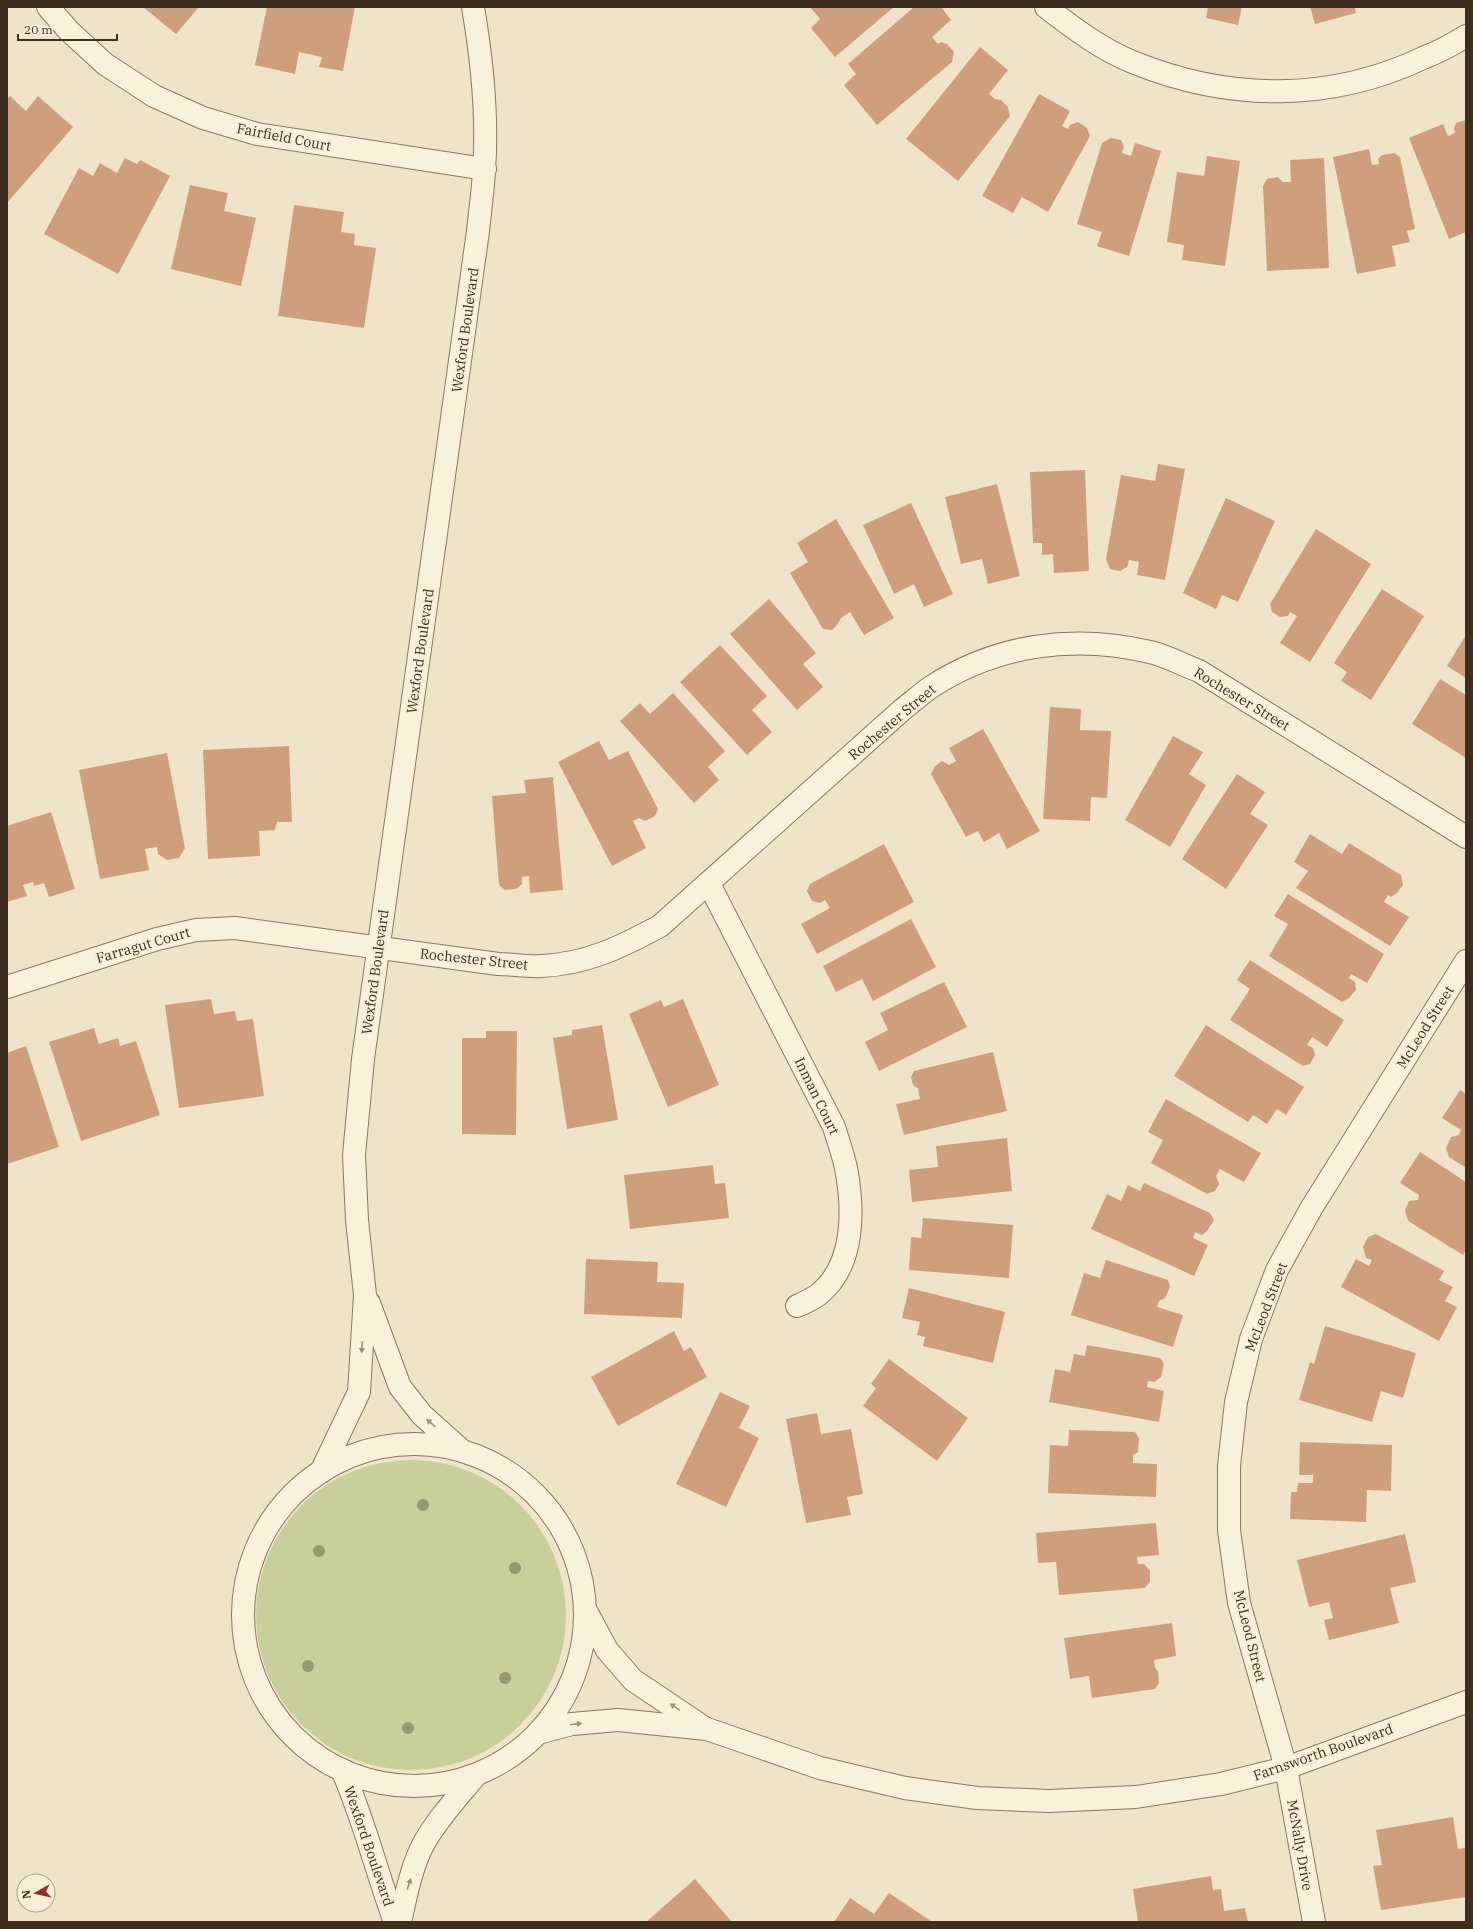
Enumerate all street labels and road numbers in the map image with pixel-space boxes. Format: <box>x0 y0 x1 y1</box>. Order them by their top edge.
street label: Fairfield Court <box>235 119 333 155</box>
street label: Wexford Boulevard <box>447 266 483 394</box>
street label: Wexford Boulevard <box>402 587 438 715</box>
street label: Rochester Street <box>1191 663 1293 735</box>
street label: Rochester Street <box>845 680 939 764</box>
street label: Wexford Boulevard <box>357 908 393 1036</box>
street label: Farragut Court <box>94 923 192 967</box>
street label: Rochester Street <box>419 944 529 974</box>
street label: McLeod Street <box>1392 982 1458 1072</box>
street label: Inman Court <box>791 1054 843 1138</box>
street label: McLeod Street <box>1241 1260 1291 1354</box>
street label: McLeod Street <box>1230 1588 1270 1684</box>
street label: Farnsworth Boulevard <box>1251 1719 1396 1784</box>
street label: Wexford Boulevard <box>340 1784 398 1909</box>
street label: McNally Drive <box>1283 1798 1317 1892</box>

